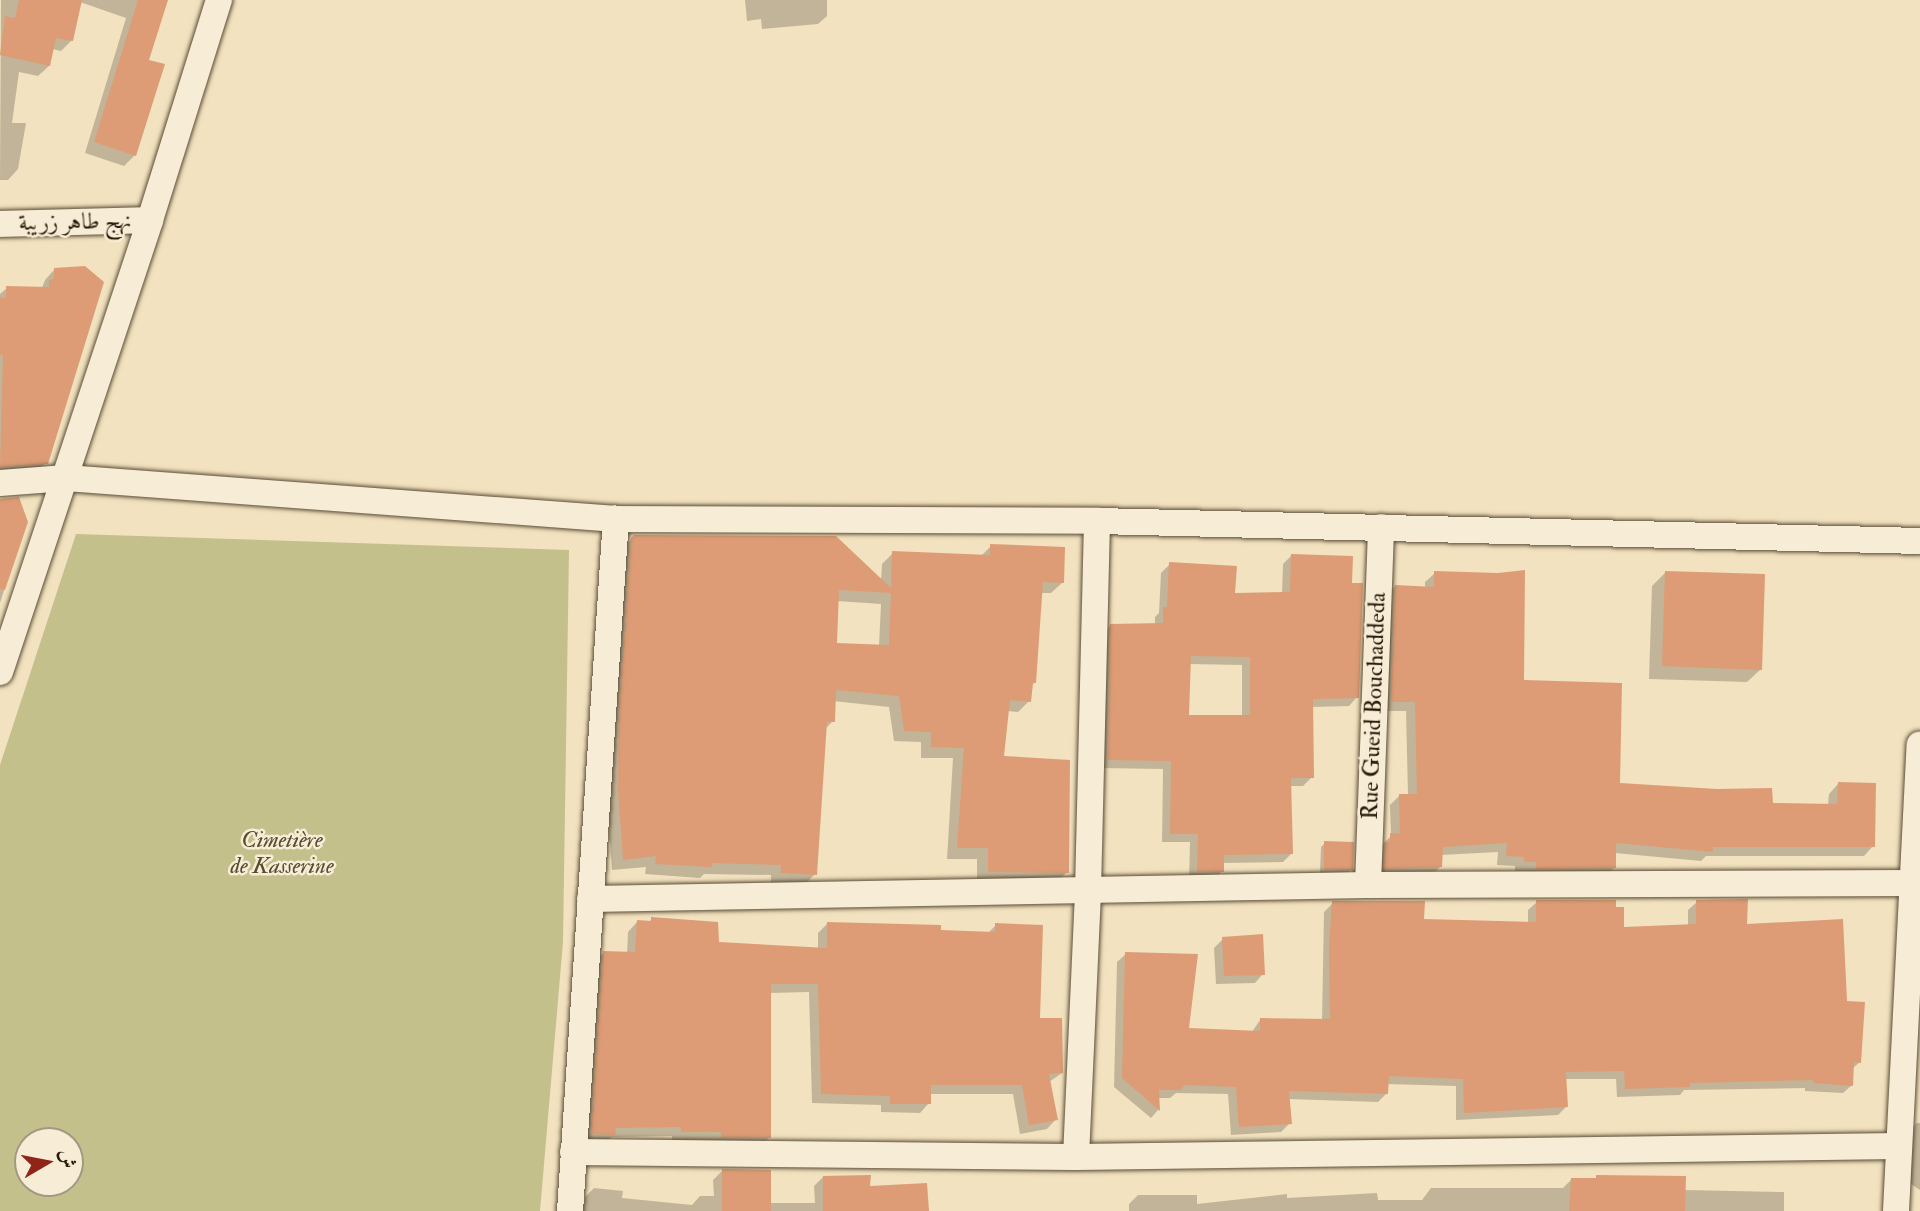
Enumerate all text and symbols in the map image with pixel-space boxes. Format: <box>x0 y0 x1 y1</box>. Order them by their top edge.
street label: نهج طاهر زريبة <box>18 207 132 237</box>
street label: Rue Gueid Bouchaddeda <box>1356 592 1392 820</box>
park label: Cimetière de Kasserine <box>230 826 334 880</box>
north arrow <box>14 1127 84 1197</box>
text: ش <box>54 1147 81 1170</box>

